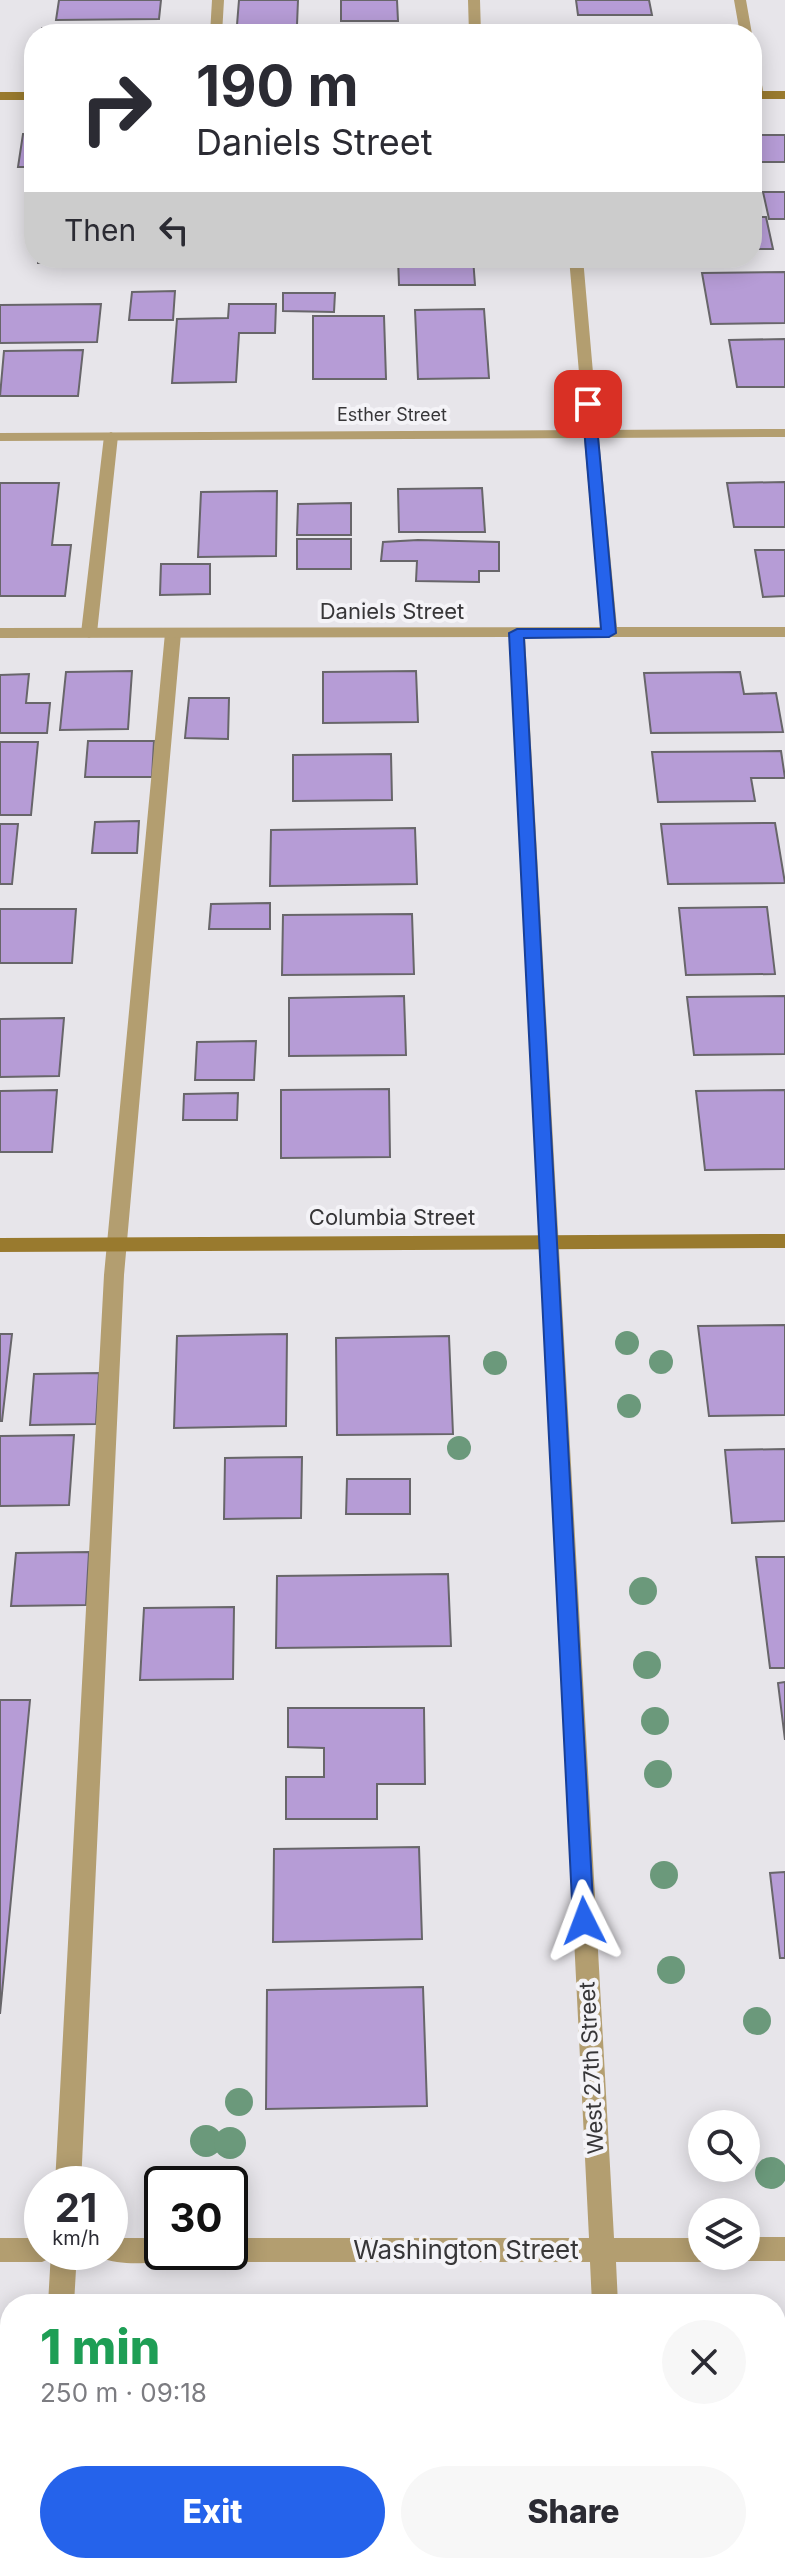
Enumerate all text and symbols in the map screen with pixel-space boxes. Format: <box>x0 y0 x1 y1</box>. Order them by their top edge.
text: 190 m <box>196 52 359 120</box>
icon: right <box>64 56 168 160</box>
text: Daniels Street <box>196 120 433 164</box>
icon: left <box>152 208 196 252</box>
text: Then <box>64 212 136 248</box>
pin <box>554 370 622 438</box>
icon: arrive <box>566 382 610 426</box>
street label: Esther Street <box>337 404 447 425</box>
street label: Daniels Street <box>320 598 464 624</box>
street label: Columbia Street <box>309 1204 475 1230</box>
position arrow <box>542 1879 626 1963</box>
street label: West 27th Street <box>573 1981 609 2155</box>
map controls <box>688 2110 760 2270</box>
button: search <box>688 2110 760 2182</box>
speed limit sign: 30 <box>144 2166 248 2270</box>
text: 21 <box>55 2183 97 2232</box>
button: layers <box>688 2198 760 2270</box>
text: km/h <box>52 2226 100 2250</box>
street label: Washington Street <box>353 2234 579 2265</box>
text: 1 min <box>40 2317 160 2376</box>
button: close <box>662 2320 746 2404</box>
text: 250 m · 09:18 <box>40 2377 207 2408</box>
button: Exit <box>40 2466 385 2558</box>
button: Share <box>401 2466 746 2558</box>

